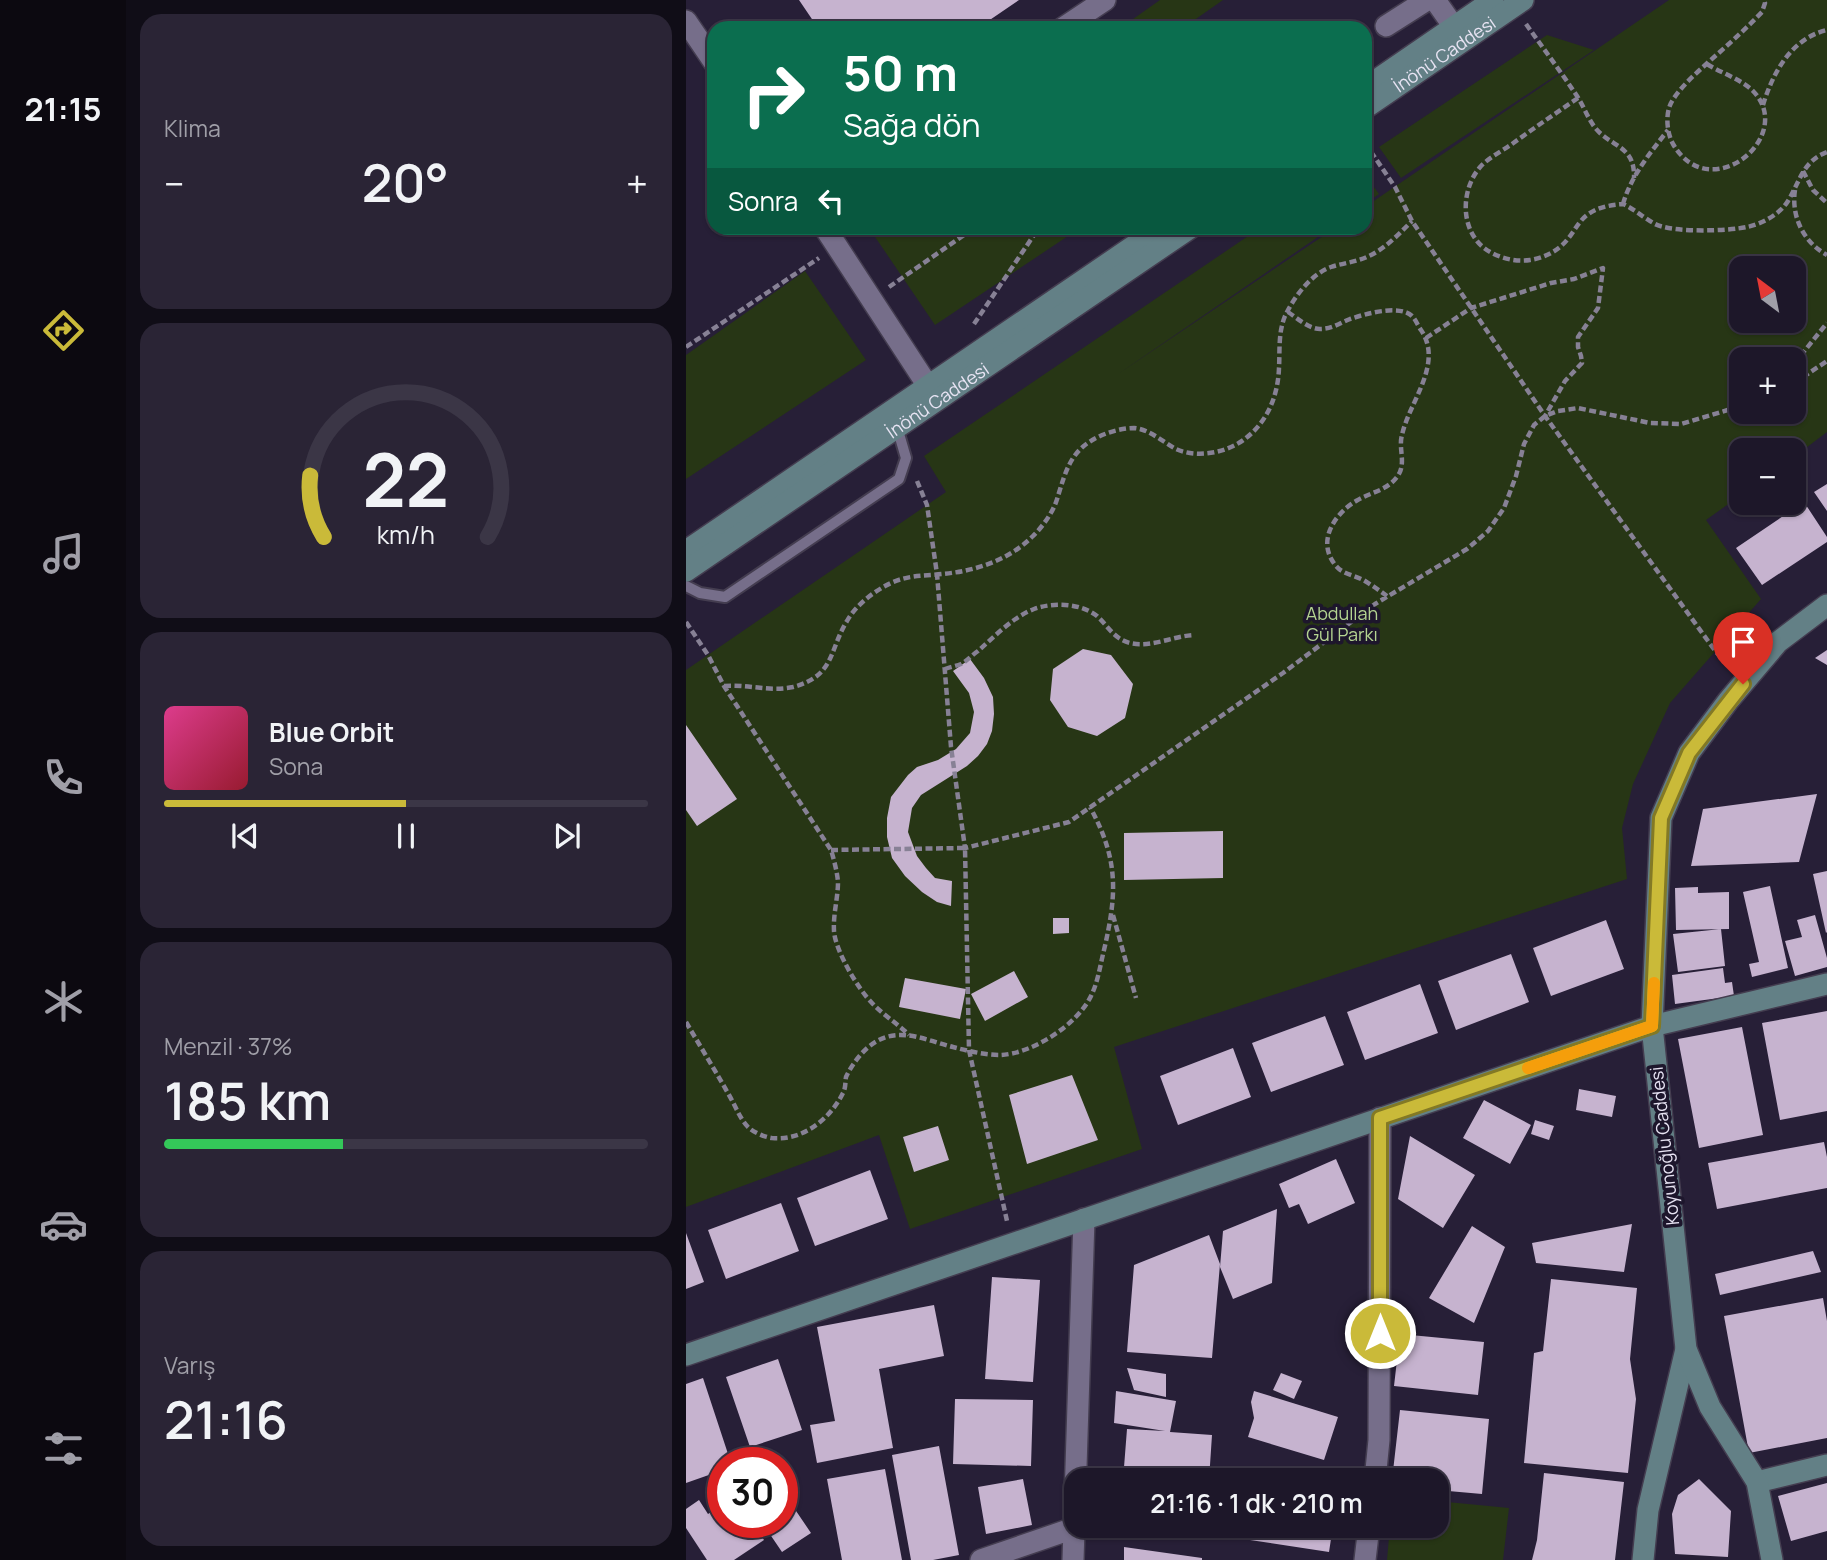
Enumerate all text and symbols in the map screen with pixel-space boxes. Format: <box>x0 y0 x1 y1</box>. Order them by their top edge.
street label: İnönü Caddesi <box>1388 10 1500 97</box>
text: 50 m <box>843 39 958 106</box>
icon: right <box>728 49 819 140</box>
text: 21:15 <box>25 87 101 131</box>
text: Sağa dön <box>843 103 981 147</box>
text: Klima <box>164 112 221 144</box>
text: 20° <box>362 147 449 218</box>
text: − <box>164 157 185 209</box>
text: + <box>626 157 648 209</box>
icon: left <box>812 182 850 220</box>
text: Sonra <box>728 183 798 219</box>
north arrow <box>1729 256 1806 332</box>
map controls <box>1729 256 1806 515</box>
icon: directions <box>39 306 88 355</box>
button: + <box>1729 347 1806 424</box>
street label: İnönü Caddesi <box>881 357 993 443</box>
text: 22 <box>363 429 449 529</box>
button: − <box>1729 438 1806 515</box>
text: km/h <box>377 517 435 552</box>
icon: music <box>39 529 88 578</box>
park label: Abdullah Gül Parkı <box>1306 601 1378 646</box>
pin <box>1713 612 1773 684</box>
icon: arrive <box>1724 623 1762 661</box>
text: Blue Orbit <box>269 714 394 750</box>
text: Sona <box>269 750 323 782</box>
icon: phone <box>39 753 88 802</box>
icon: previous <box>226 817 264 855</box>
icon: pause <box>387 817 425 855</box>
icon: next <box>548 817 586 855</box>
icon: climate <box>39 977 88 1026</box>
text: Menzil · 37% <box>164 1030 292 1062</box>
text: 185 km <box>164 1065 331 1136</box>
street label: Koyunoğlu Caddesi <box>1644 1066 1684 1226</box>
icon: car <box>39 1200 88 1249</box>
position arrow <box>1343 1296 1417 1370</box>
text: Varış <box>164 1349 215 1381</box>
text: 21:16 <box>164 1384 288 1455</box>
icon: filters <box>39 1424 88 1473</box>
speed limit sign: 30 <box>707 1447 798 1538</box>
text: 21:16 · 1 dk · 210 m <box>1150 1485 1363 1521</box>

